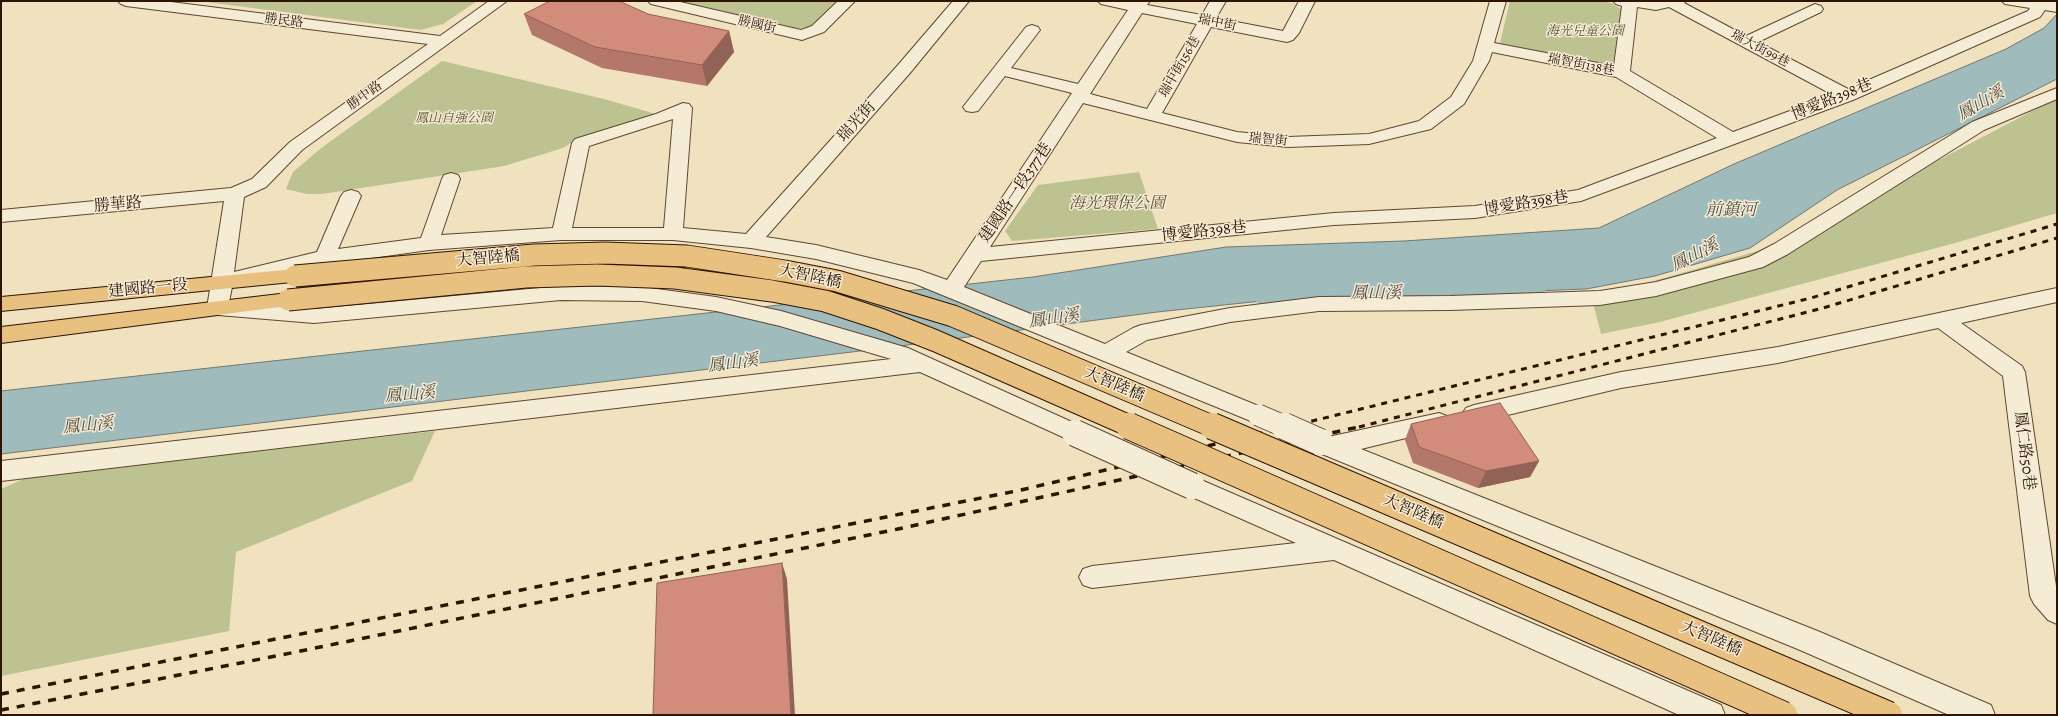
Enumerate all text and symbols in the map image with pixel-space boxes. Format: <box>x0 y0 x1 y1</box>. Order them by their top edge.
street label: 勝民路 <box>264 11 304 31</box>
street label: 瑞中街 <box>1196 12 1238 34</box>
street label: 勝國街 <box>736 13 778 37</box>
park label: 海光兒童公園 <box>1546 24 1624 40</box>
street label: 瑞大街99巷 <box>1728 27 1792 71</box>
street label: 瑞中街156巷 <box>1156 34 1204 100</box>
street label: 瑞智街138巷 <box>1546 51 1616 79</box>
street label: 博愛路398巷 <box>1789 75 1875 125</box>
street label: 勝中路 <box>345 78 385 114</box>
water label: 鳳山溪 <box>1954 82 2008 126</box>
street label: 瑞光街 <box>834 98 880 146</box>
park label: 鳳山自強公園 <box>415 111 493 127</box>
street label: 瑞智街 <box>1248 131 1288 149</box>
street label: 建國路一段377巷 <box>976 140 1056 246</box>
street label: 博愛路398巷 <box>1482 188 1570 220</box>
street label: 勝華路 <box>93 193 143 217</box>
park label: 海光環保公園 <box>1069 194 1165 214</box>
water label: 前鎮河 <box>1706 201 1756 221</box>
street label: 博愛路398巷 <box>1160 218 1248 246</box>
water label: 鳳山溪 <box>1668 235 1722 277</box>
street label: 大智陸橋 <box>455 247 521 271</box>
street label: 大智陸橋 <box>777 261 843 293</box>
street label: 建國路一段 <box>107 276 189 302</box>
water label: 鳳山溪 <box>1351 284 1401 304</box>
water label: 鳳山溪 <box>1027 305 1081 333</box>
water label: 鳳山溪 <box>706 351 760 377</box>
street label: 大智陸橋 <box>1081 364 1147 406</box>
water label: 鳳山溪 <box>384 383 436 407</box>
street label: 鳳仁路50巷 <box>2010 410 2038 492</box>
water label: 鳳山溪 <box>62 414 114 438</box>
street label: 大智陸橋 <box>1380 491 1446 533</box>
street label: 大智陸橋 <box>1678 618 1744 660</box>

